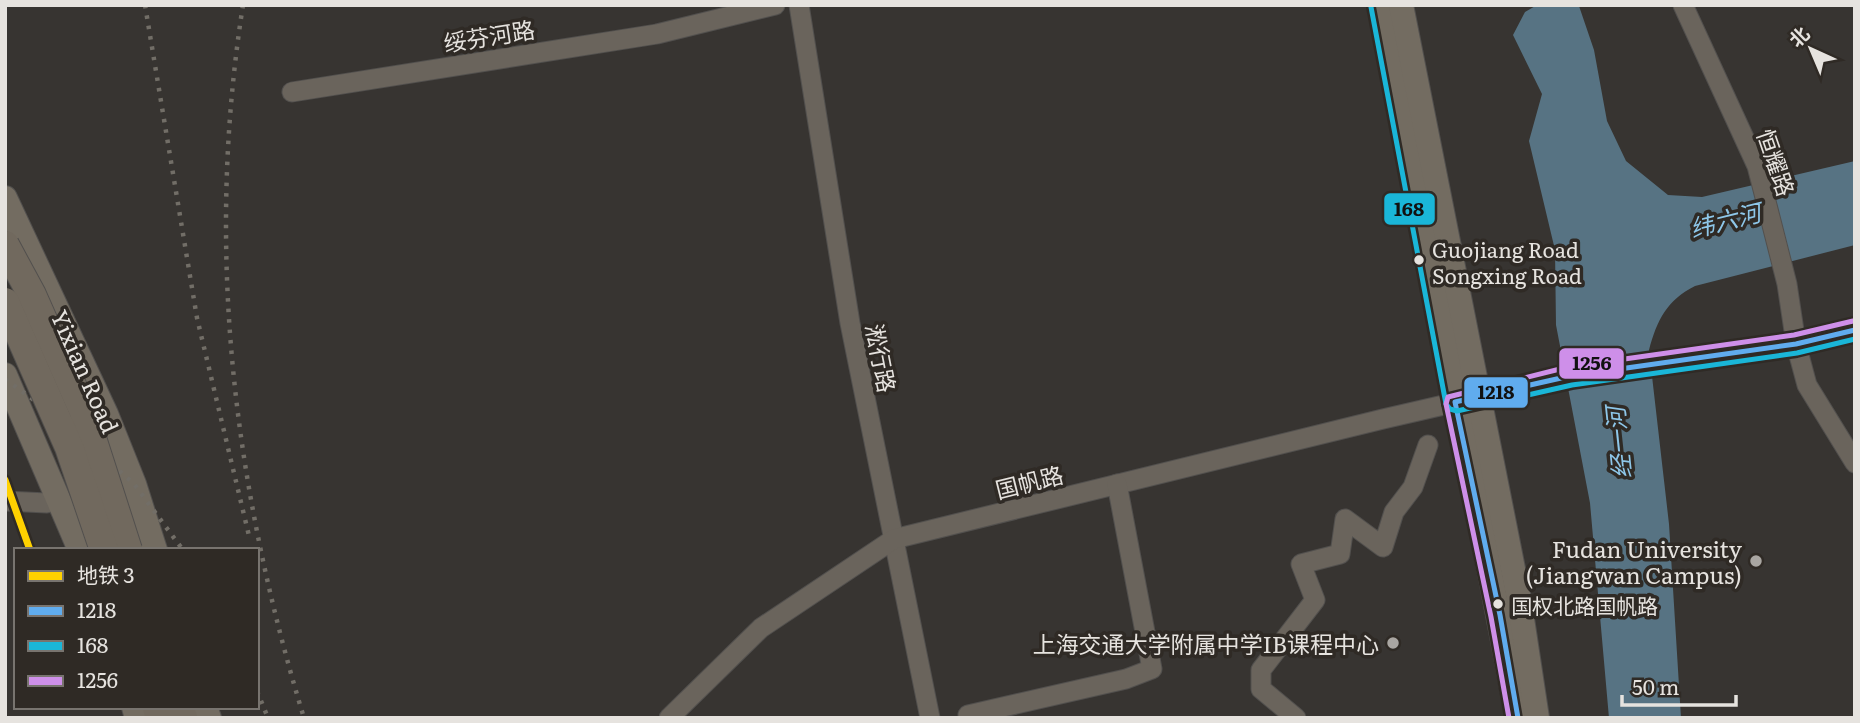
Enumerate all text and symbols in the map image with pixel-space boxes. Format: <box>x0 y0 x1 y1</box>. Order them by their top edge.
street label: 绥芬河路 <box>441 11 537 59</box>
north arrow <box>1776 14 1846 84</box>
text: 北 <box>1782 19 1815 53</box>
street label: 恒耀路 <box>1750 124 1804 200</box>
line badge: 168 <box>1383 192 1436 226</box>
water label: 纬六河 <box>1686 192 1768 245</box>
text: 168 <box>1394 194 1424 222</box>
place label: Guojiang Road Songxing Road <box>1432 233 1582 290</box>
marker: Guojiang Road Songxing Road <box>1412 253 1426 267</box>
street label: Yixian Road <box>44 304 128 438</box>
street label: 淞行路 <box>859 321 905 395</box>
line badge: 1256 <box>1558 347 1625 380</box>
text: 1256 <box>1572 348 1612 376</box>
line badge: 1218 <box>1463 376 1529 409</box>
text: 1218 <box>1477 377 1515 405</box>
water label: 经一河 <box>1595 401 1638 481</box>
street label: 国帆路 <box>991 456 1067 506</box>
place label: Fudan University (Jiangwan Campus) <box>1525 531 1743 591</box>
legend <box>14 548 259 709</box>
marker: Fudan University (Jiangwan Campus) <box>1748 553 1764 569</box>
text: 地铁 3 <box>77 558 135 589</box>
place label: 国权北路国帆路 <box>1511 589 1658 620</box>
text: 1218 <box>77 593 116 624</box>
marker: 国权北路国帆路 <box>1491 597 1505 611</box>
place label: 上海交通大学附属中学IB课程中心 <box>1032 626 1379 660</box>
text: 168 <box>77 628 108 659</box>
marker: 上海交通大学附属中学IB课程中心 <box>1385 635 1401 651</box>
text: 1256 <box>77 663 118 694</box>
scale bar <box>1622 664 1736 708</box>
text: 50 m <box>1632 670 1679 701</box>

